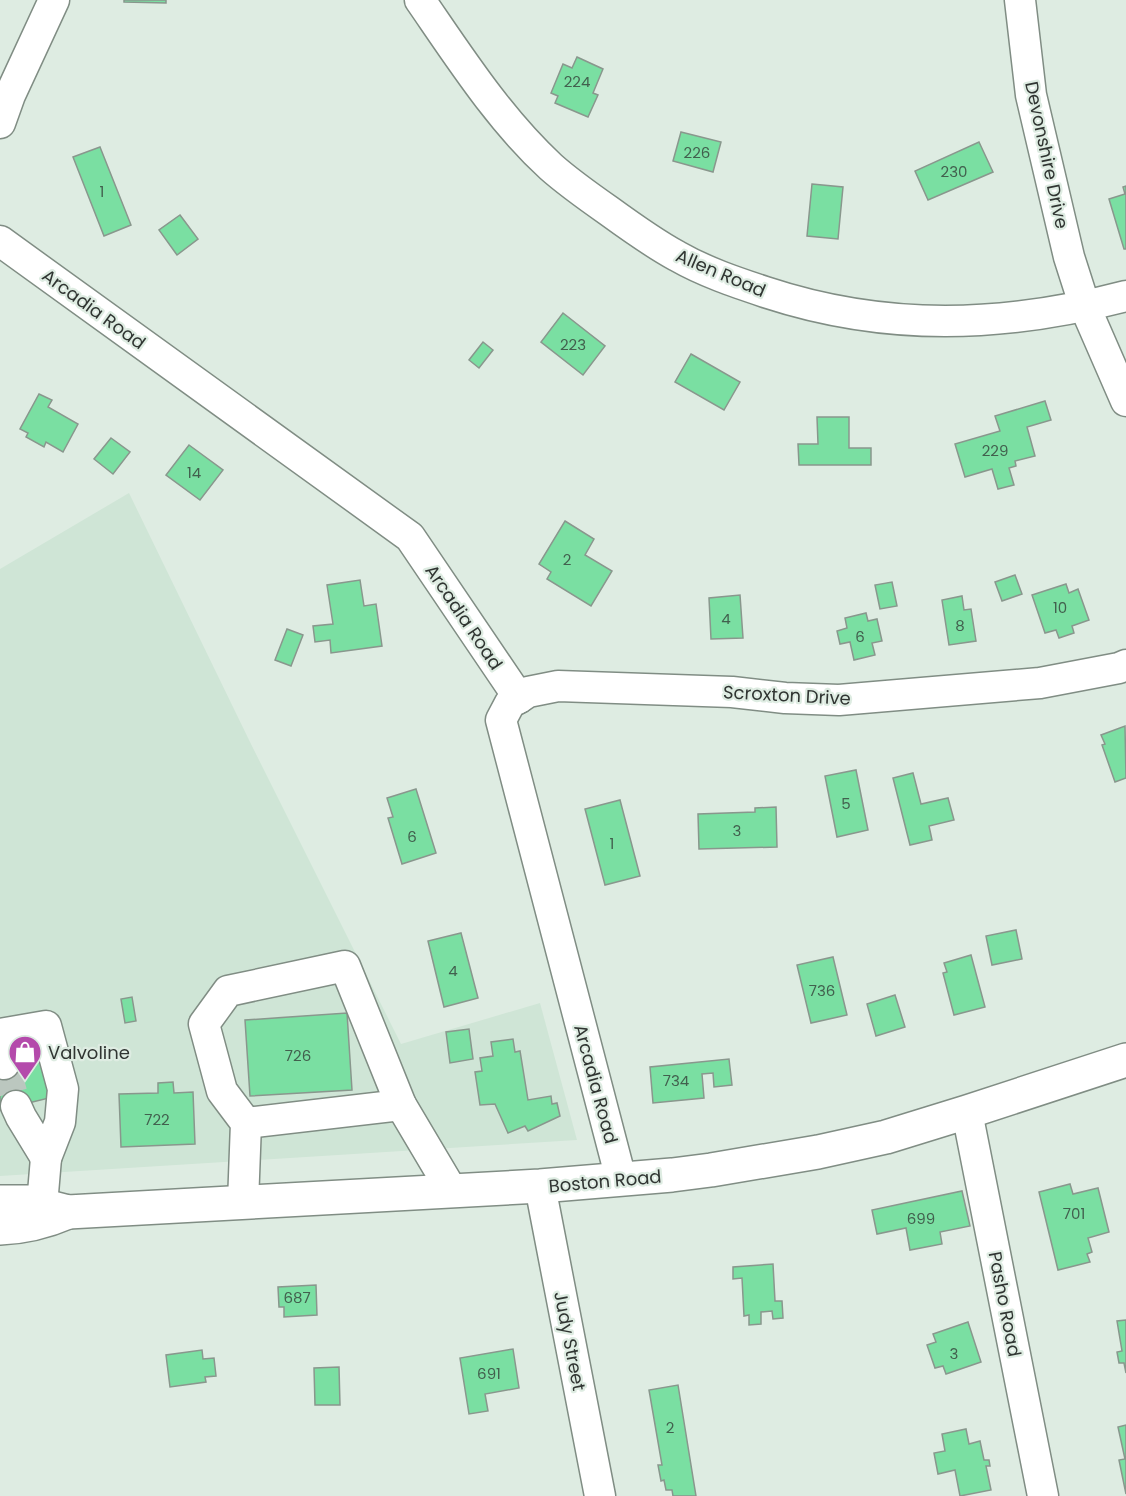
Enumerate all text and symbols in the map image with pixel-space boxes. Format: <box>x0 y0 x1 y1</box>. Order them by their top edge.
house number: 224 <box>564 71 590 92</box>
street label: Devonshire Drive <box>1019 79 1075 231</box>
house number: 226 <box>684 142 710 163</box>
house number: 230 <box>941 161 967 182</box>
house number: 1 <box>100 181 104 202</box>
street label: Allen Road <box>672 243 770 303</box>
street label: Arcadia Road <box>37 263 151 355</box>
house number: 223 <box>560 334 586 355</box>
house number: 229 <box>982 440 1008 461</box>
house number: 14 <box>187 462 201 483</box>
house number: 2 <box>563 549 571 570</box>
street label: Arcadia Road <box>419 559 509 675</box>
house number: 10 <box>1053 597 1067 618</box>
house number: 4 <box>721 608 731 629</box>
house number: 8 <box>955 615 965 636</box>
house number: 6 <box>855 626 865 647</box>
street label: Scroxton Drive <box>722 679 852 711</box>
house number: 5 <box>841 793 851 814</box>
house number: 3 <box>733 820 741 841</box>
house number: 6 <box>407 826 417 847</box>
house number: 1 <box>610 833 614 854</box>
house number: 4 <box>448 960 458 981</box>
house number: 736 <box>809 980 835 1001</box>
street label: Arcadia Road <box>568 1022 624 1146</box>
shop icon: Valvoline <box>7 1034 43 1081</box>
place label: Valvoline <box>48 1040 130 1065</box>
house number: 726 <box>285 1045 311 1066</box>
house number: 734 <box>663 1070 689 1091</box>
house number: 722 <box>144 1109 170 1130</box>
street label: Boston Road <box>548 1164 662 1198</box>
house number: 701 <box>1063 1203 1085 1224</box>
house number: 699 <box>907 1208 935 1229</box>
street label: Pasho Road <box>983 1249 1027 1359</box>
house number: 687 <box>283 1287 311 1308</box>
street label: Judy Street <box>548 1289 592 1393</box>
house number: 3 <box>950 1343 958 1364</box>
house number: 691 <box>477 1363 501 1384</box>
house number: 2 <box>666 1417 674 1438</box>

